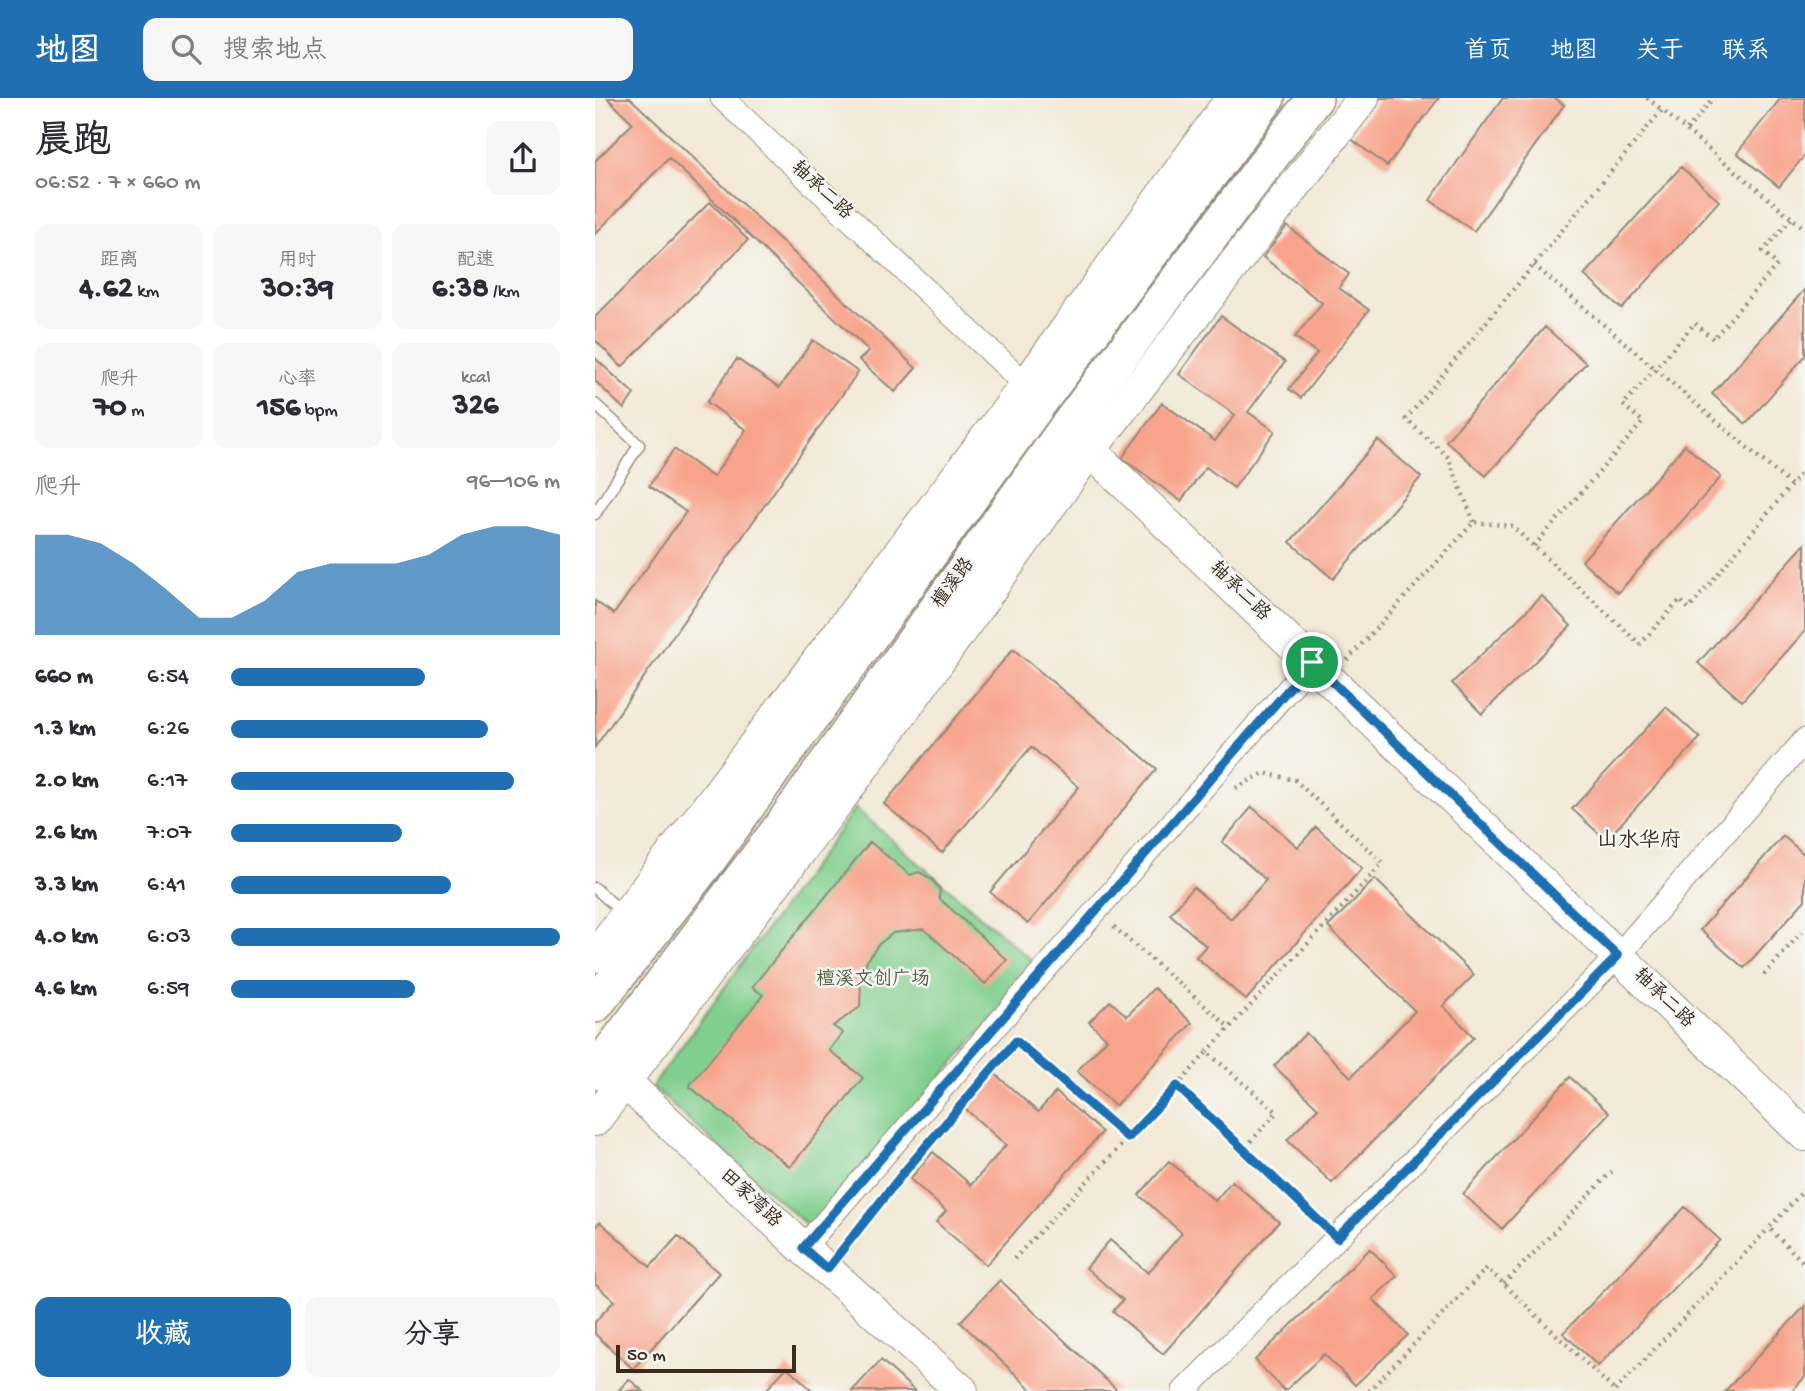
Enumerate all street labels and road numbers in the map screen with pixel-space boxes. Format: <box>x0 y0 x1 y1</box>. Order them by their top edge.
street label: 轴承二路 <box>785 156 857 225</box>
street label: 檀溪路 <box>927 554 980 614</box>
street label: 轴承二路 <box>1204 557 1275 627</box>
street label: 轴承二路 <box>1628 964 1699 1034</box>
street label: 田家湾路 <box>714 1164 786 1233</box>

